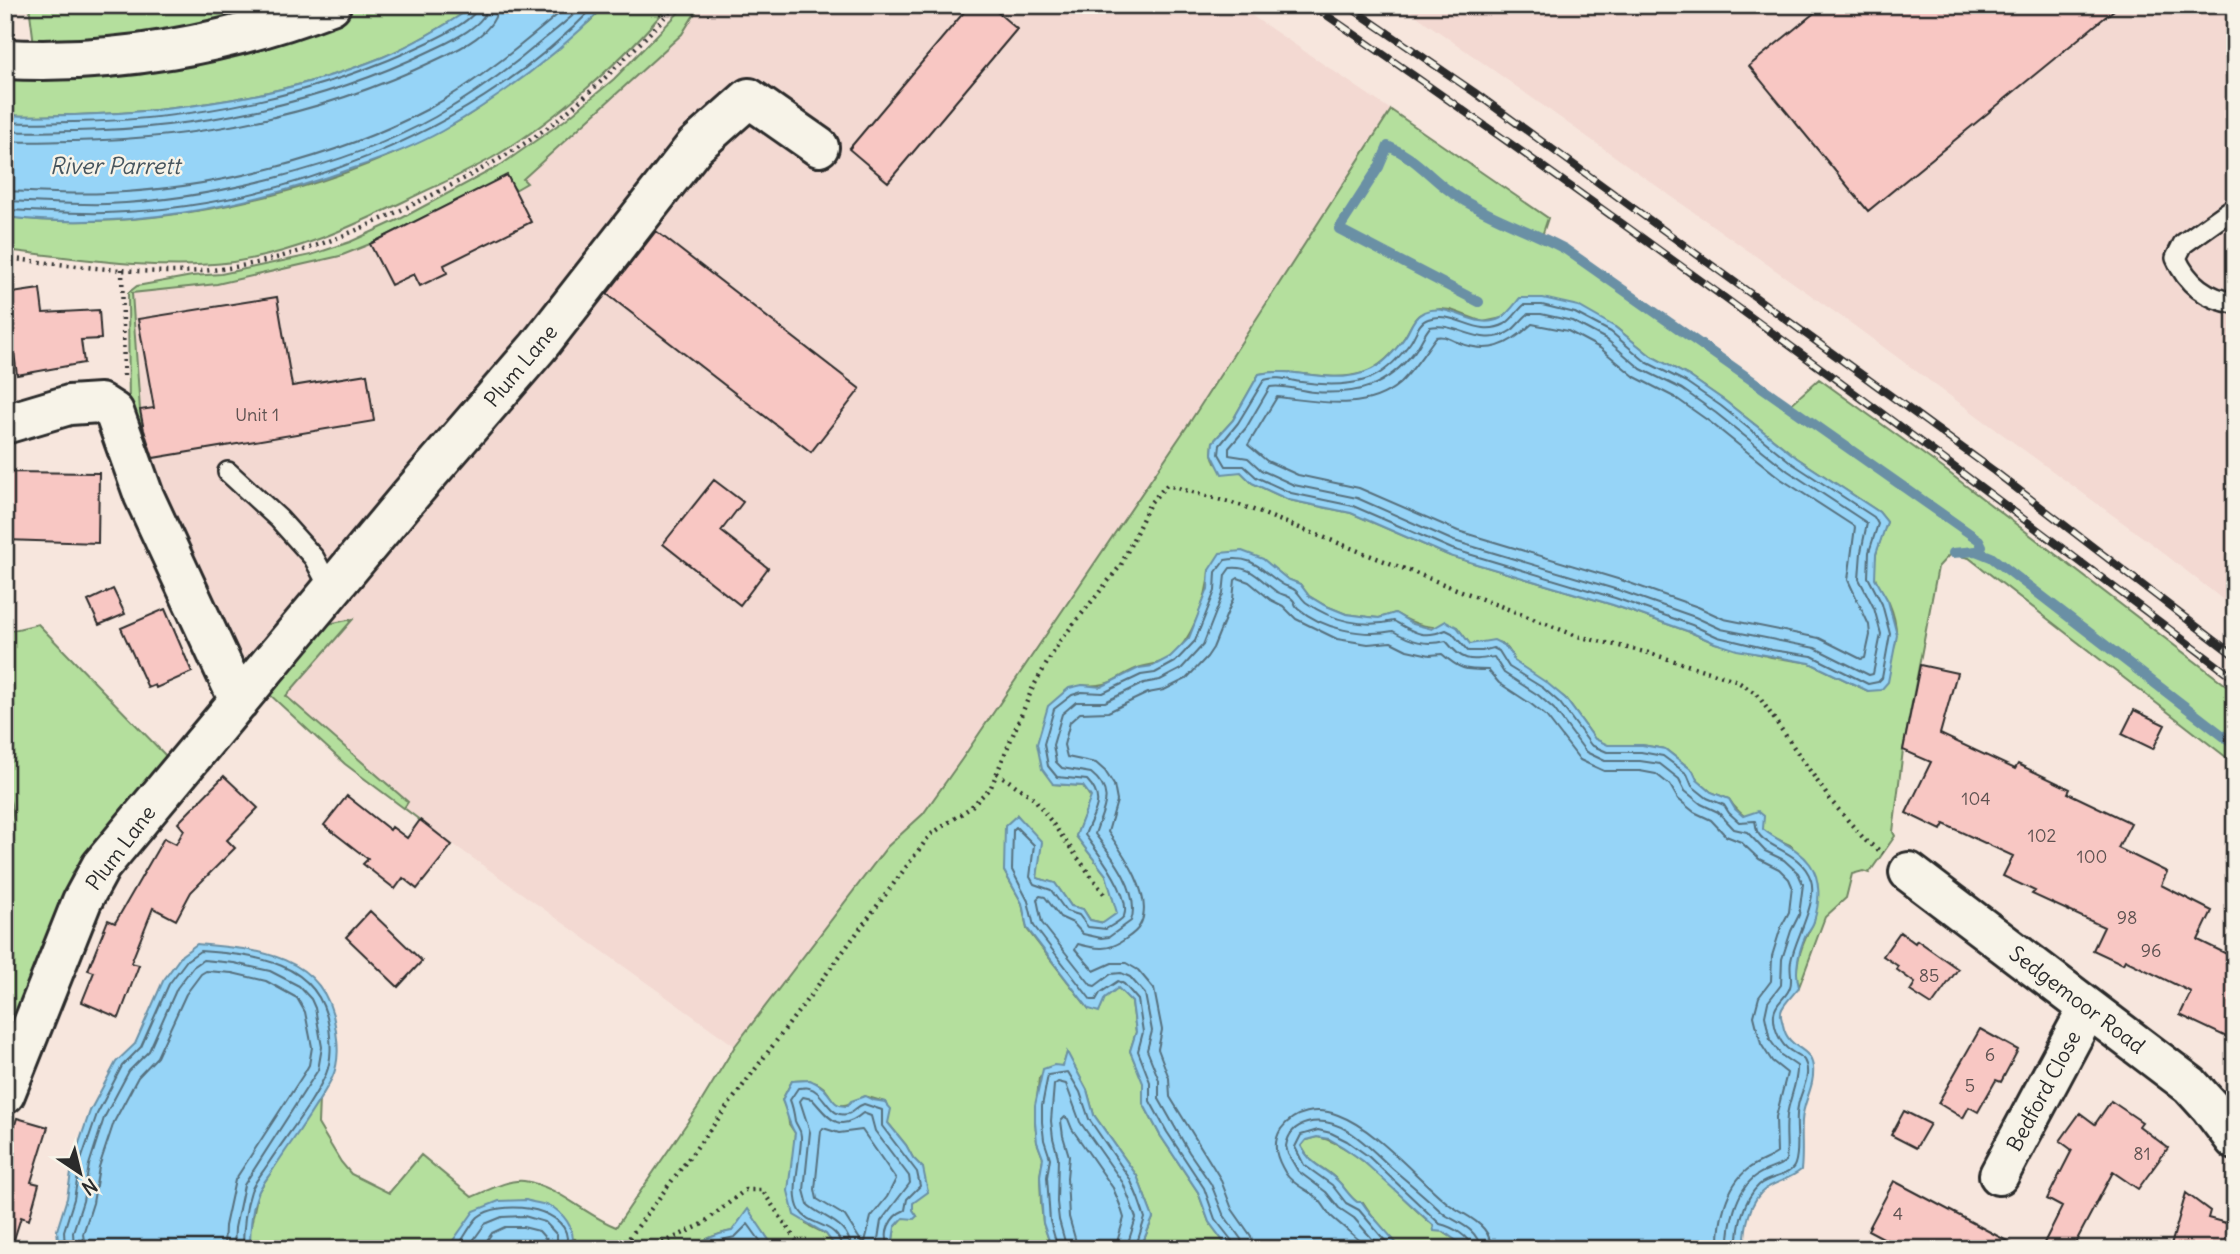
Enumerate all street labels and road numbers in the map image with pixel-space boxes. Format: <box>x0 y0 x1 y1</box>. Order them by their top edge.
street label: Plum Lane <box>478 319 563 413</box>
street label: Plum Lane <box>80 800 161 896</box>
street label: Sedgemoor Road <box>2004 940 2151 1059</box>
street label: Bedford Close <box>2000 1026 2087 1156</box>

